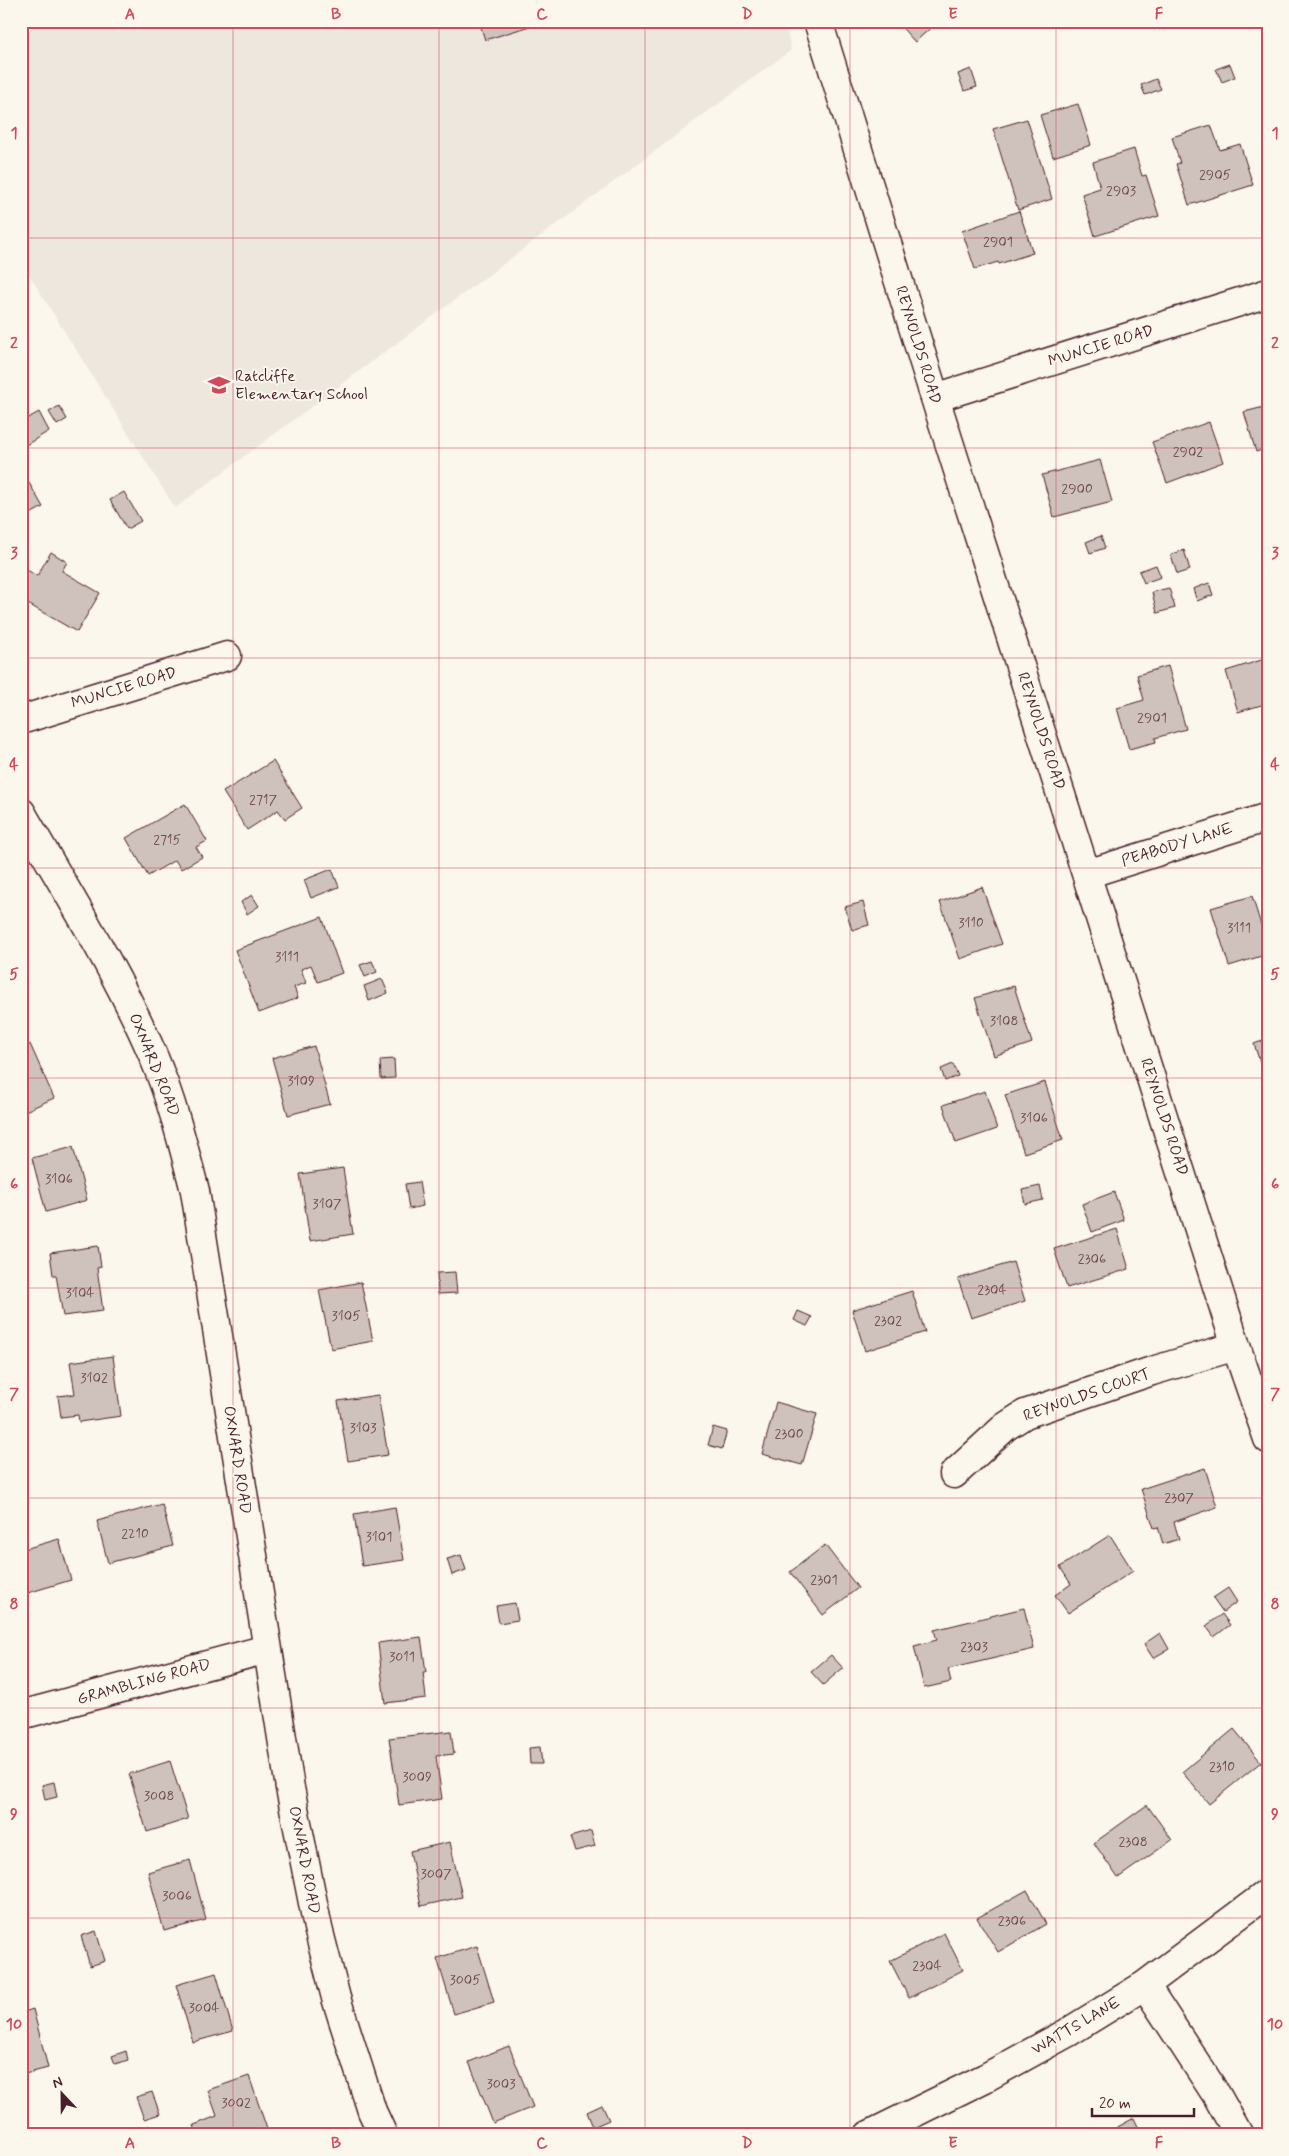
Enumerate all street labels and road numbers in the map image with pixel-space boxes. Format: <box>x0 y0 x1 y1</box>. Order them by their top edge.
street label: REYNOLDS ROAD <box>890 283 946 407</box>
street label: MUNCIE ROAD <box>1046 320 1156 372</box>
street label: MUNCIE ROAD <box>69 662 179 714</box>
street label: REYNOLDS ROAD <box>1012 670 1070 792</box>
street label: PEABODY LANE <box>1119 818 1235 872</box>
street label: OXNARD ROAD <box>124 1010 184 1120</box>
street label: REYNOLDS ROAD <box>1135 1056 1193 1178</box>
street label: REYNOLDS COURT <box>1021 1363 1153 1427</box>
street label: OXNARD ROAD <box>218 1404 256 1516</box>
street label: GRAMBLING ROAD <box>75 1654 213 1710</box>
street label: OXNARD ROAD <box>283 1804 325 1916</box>
street label: WATTS LANE <box>1028 1992 1124 2060</box>

